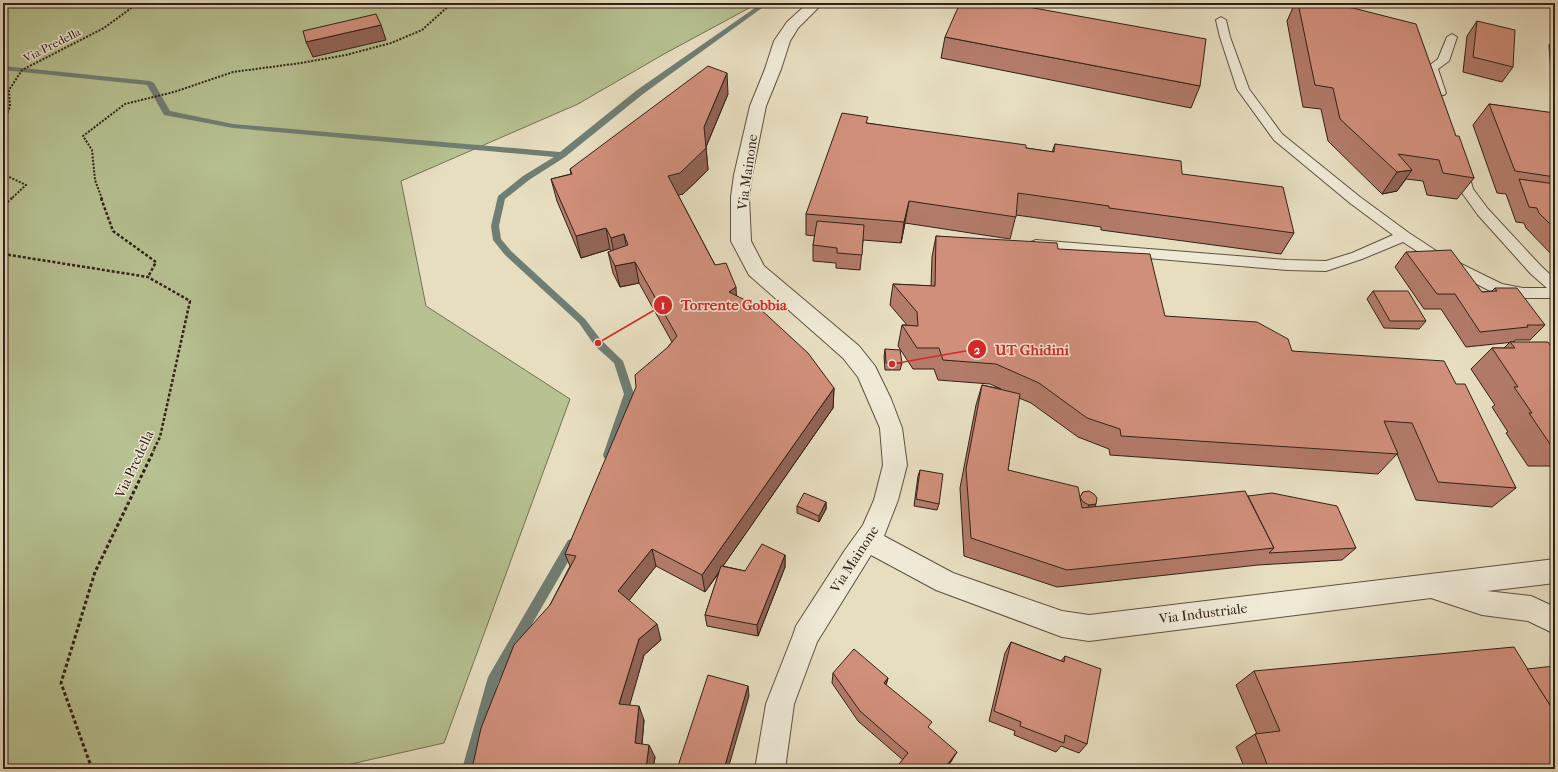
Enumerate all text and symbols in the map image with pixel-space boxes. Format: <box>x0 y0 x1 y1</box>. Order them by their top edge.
street label: Via Predella <box>20 24 83 66</box>
street label: Via Mainone <box>734 133 761 212</box>
callout: Torrente Gobbia <box>653 291 795 318</box>
text: Torrente Gobbia <box>680 296 788 314</box>
text: 1 <box>661 298 665 312</box>
callout: UT Ghidini <box>967 336 1077 363</box>
text: UT Ghidini <box>994 341 1070 359</box>
text: 2 <box>974 343 981 357</box>
street label: Via Predella <box>111 427 158 502</box>
street label: Via Mainone <box>826 523 882 597</box>
street label: Via Industriale <box>1157 600 1248 627</box>

